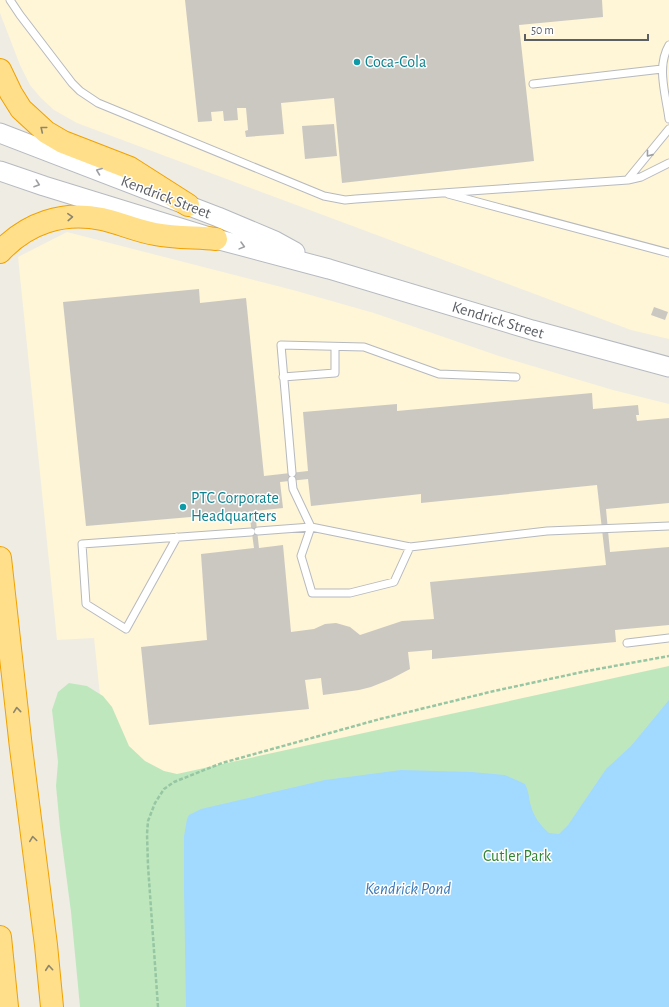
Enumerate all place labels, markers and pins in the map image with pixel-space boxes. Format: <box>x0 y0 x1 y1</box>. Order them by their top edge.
place label: Coca-Cola <box>365 54 426 70</box>
marker: Coca-Cola <box>352 57 362 67</box>
place label: PTC Corporate Headquarters <box>191 490 279 524</box>
marker: PTC Corporate Headquarters <box>178 502 188 512</box>

